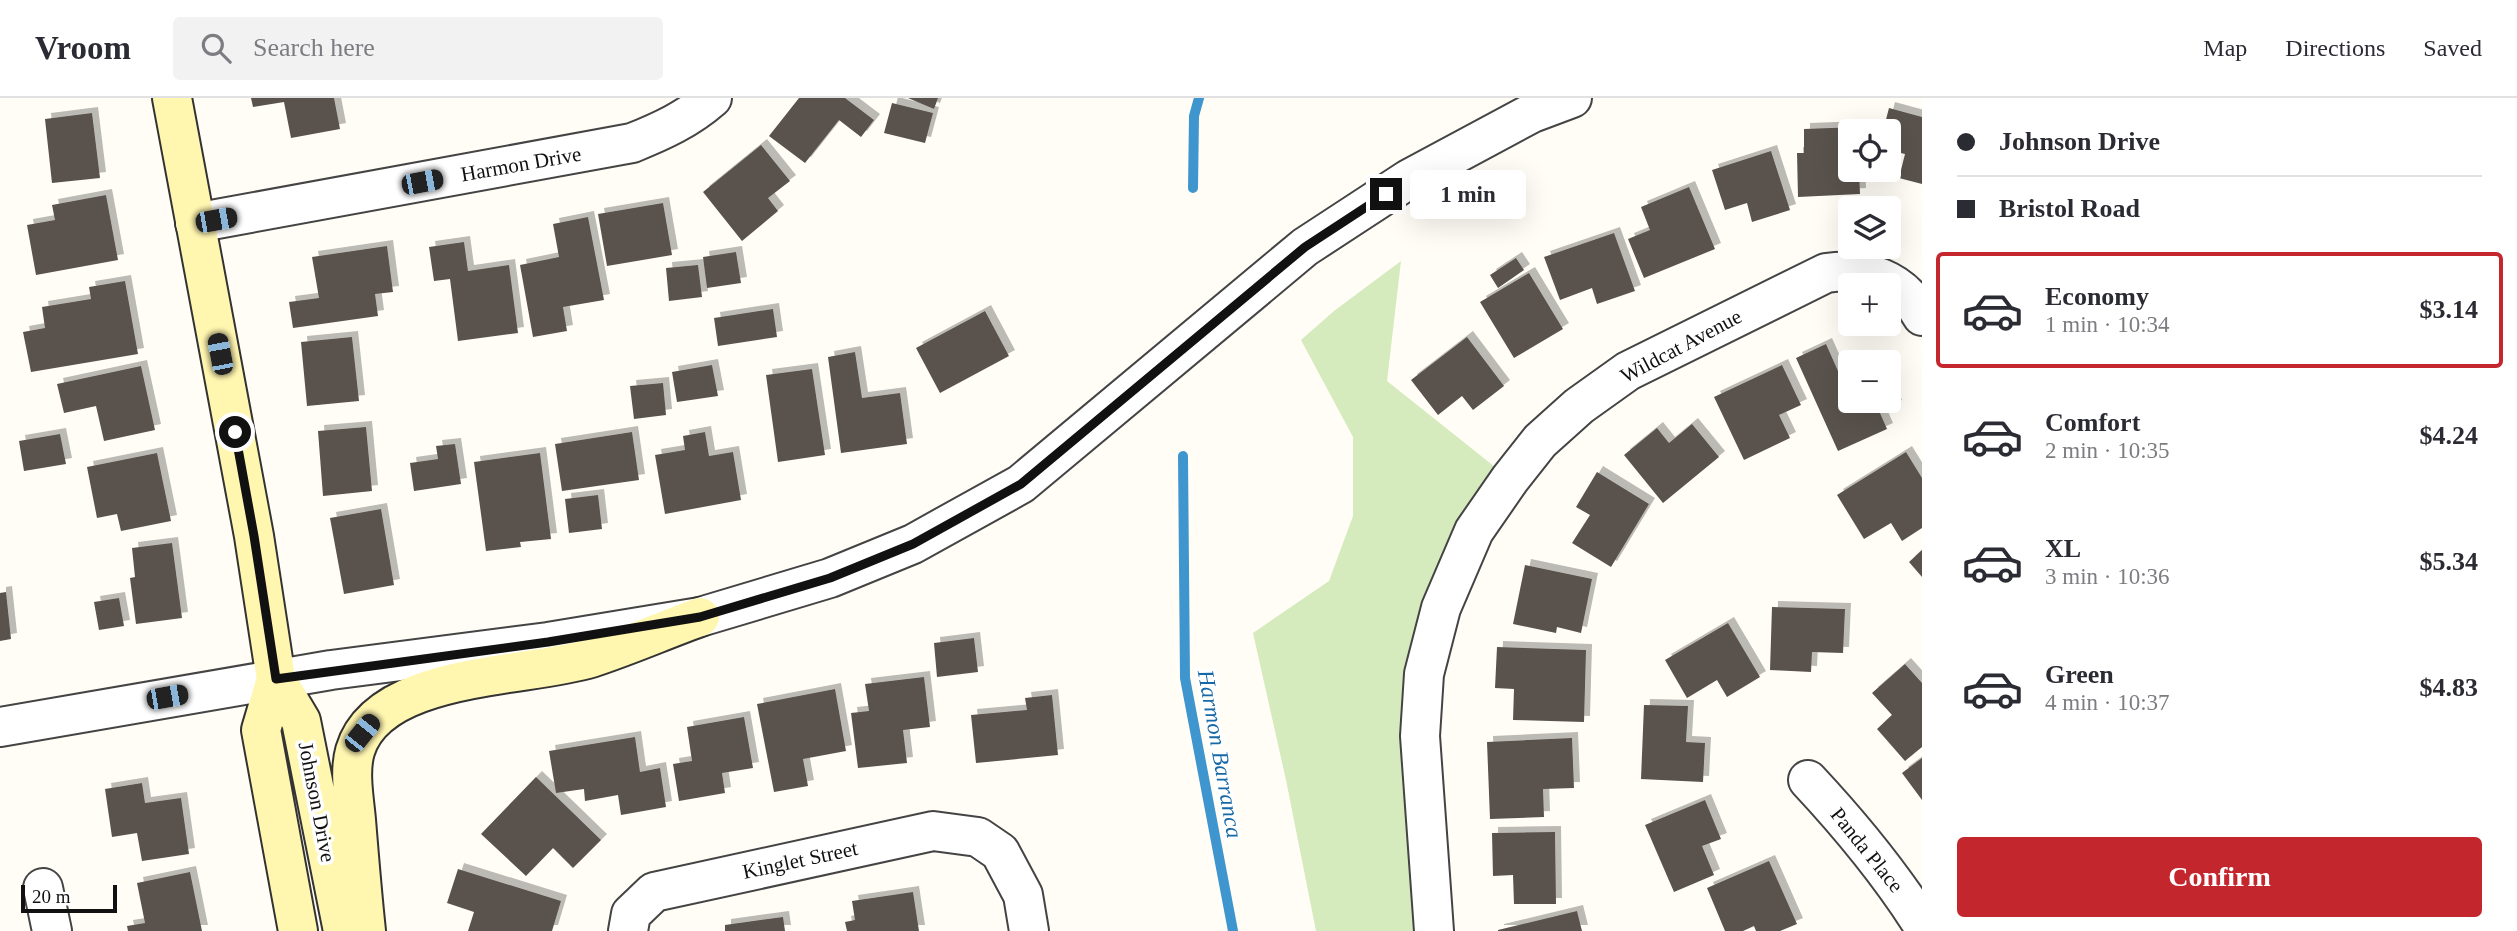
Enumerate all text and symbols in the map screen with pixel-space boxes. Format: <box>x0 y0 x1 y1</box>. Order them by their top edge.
search box <box>173 17 663 80</box>
icon: search <box>197 29 235 67</box>
text: Vroom <box>35 30 131 66</box>
text: Search here <box>253 33 375 62</box>
text: Map <box>2203 35 2247 61</box>
text: Directions <box>2285 35 2385 61</box>
text: Saved <box>2423 35 2482 61</box>
map controls <box>1838 119 1901 413</box>
button: locate <box>1838 119 1901 182</box>
text: Johnson Drive <box>1999 127 2160 156</box>
street label: Harmon Drive <box>459 142 583 186</box>
car <box>400 168 445 196</box>
callout: 1 min <box>1410 170 1526 218</box>
route end <box>1370 178 1402 210</box>
text: 1 min <box>1440 182 1496 207</box>
text: Bristol Road <box>1999 194 2140 223</box>
button: layers <box>1838 196 1901 259</box>
car <box>194 206 239 234</box>
button: + <box>1838 273 1901 336</box>
icon: car <box>1961 279 2024 342</box>
text: Economy <box>2045 282 2149 311</box>
text: $3.14 <box>2420 295 2478 324</box>
street label: Wildcat Avenue <box>1616 304 1746 388</box>
text: 1 min · 10:34 <box>2045 312 2170 337</box>
car <box>206 331 235 377</box>
button: − <box>1838 350 1901 413</box>
icon: car <box>1961 405 2024 468</box>
text: Comfort <box>2045 408 2140 437</box>
route start <box>219 416 251 448</box>
text: $4.24 <box>2420 421 2478 450</box>
text: 2 min · 10:35 <box>2045 438 2170 463</box>
icon: car <box>1961 531 2024 594</box>
text: XL <box>2045 534 2081 563</box>
text: $5.34 <box>2420 547 2478 576</box>
text: 3 min · 10:36 <box>2045 564 2170 589</box>
icon: car <box>1961 657 2024 720</box>
text: Green <box>2045 660 2114 689</box>
water label: Harmon Barranca <box>1193 667 1247 840</box>
text: $4.83 <box>2420 673 2478 702</box>
car <box>145 683 190 711</box>
text: 4 min · 10:37 <box>2045 690 2170 715</box>
car <box>341 710 384 756</box>
street label: Johnson Drive <box>294 740 340 864</box>
street label: Panda Place <box>1826 803 1908 897</box>
street label: Kinglet Street <box>740 836 860 884</box>
button: Confirm <box>1957 837 2482 917</box>
scale bar <box>21 882 117 914</box>
text: 20 m <box>32 886 71 907</box>

